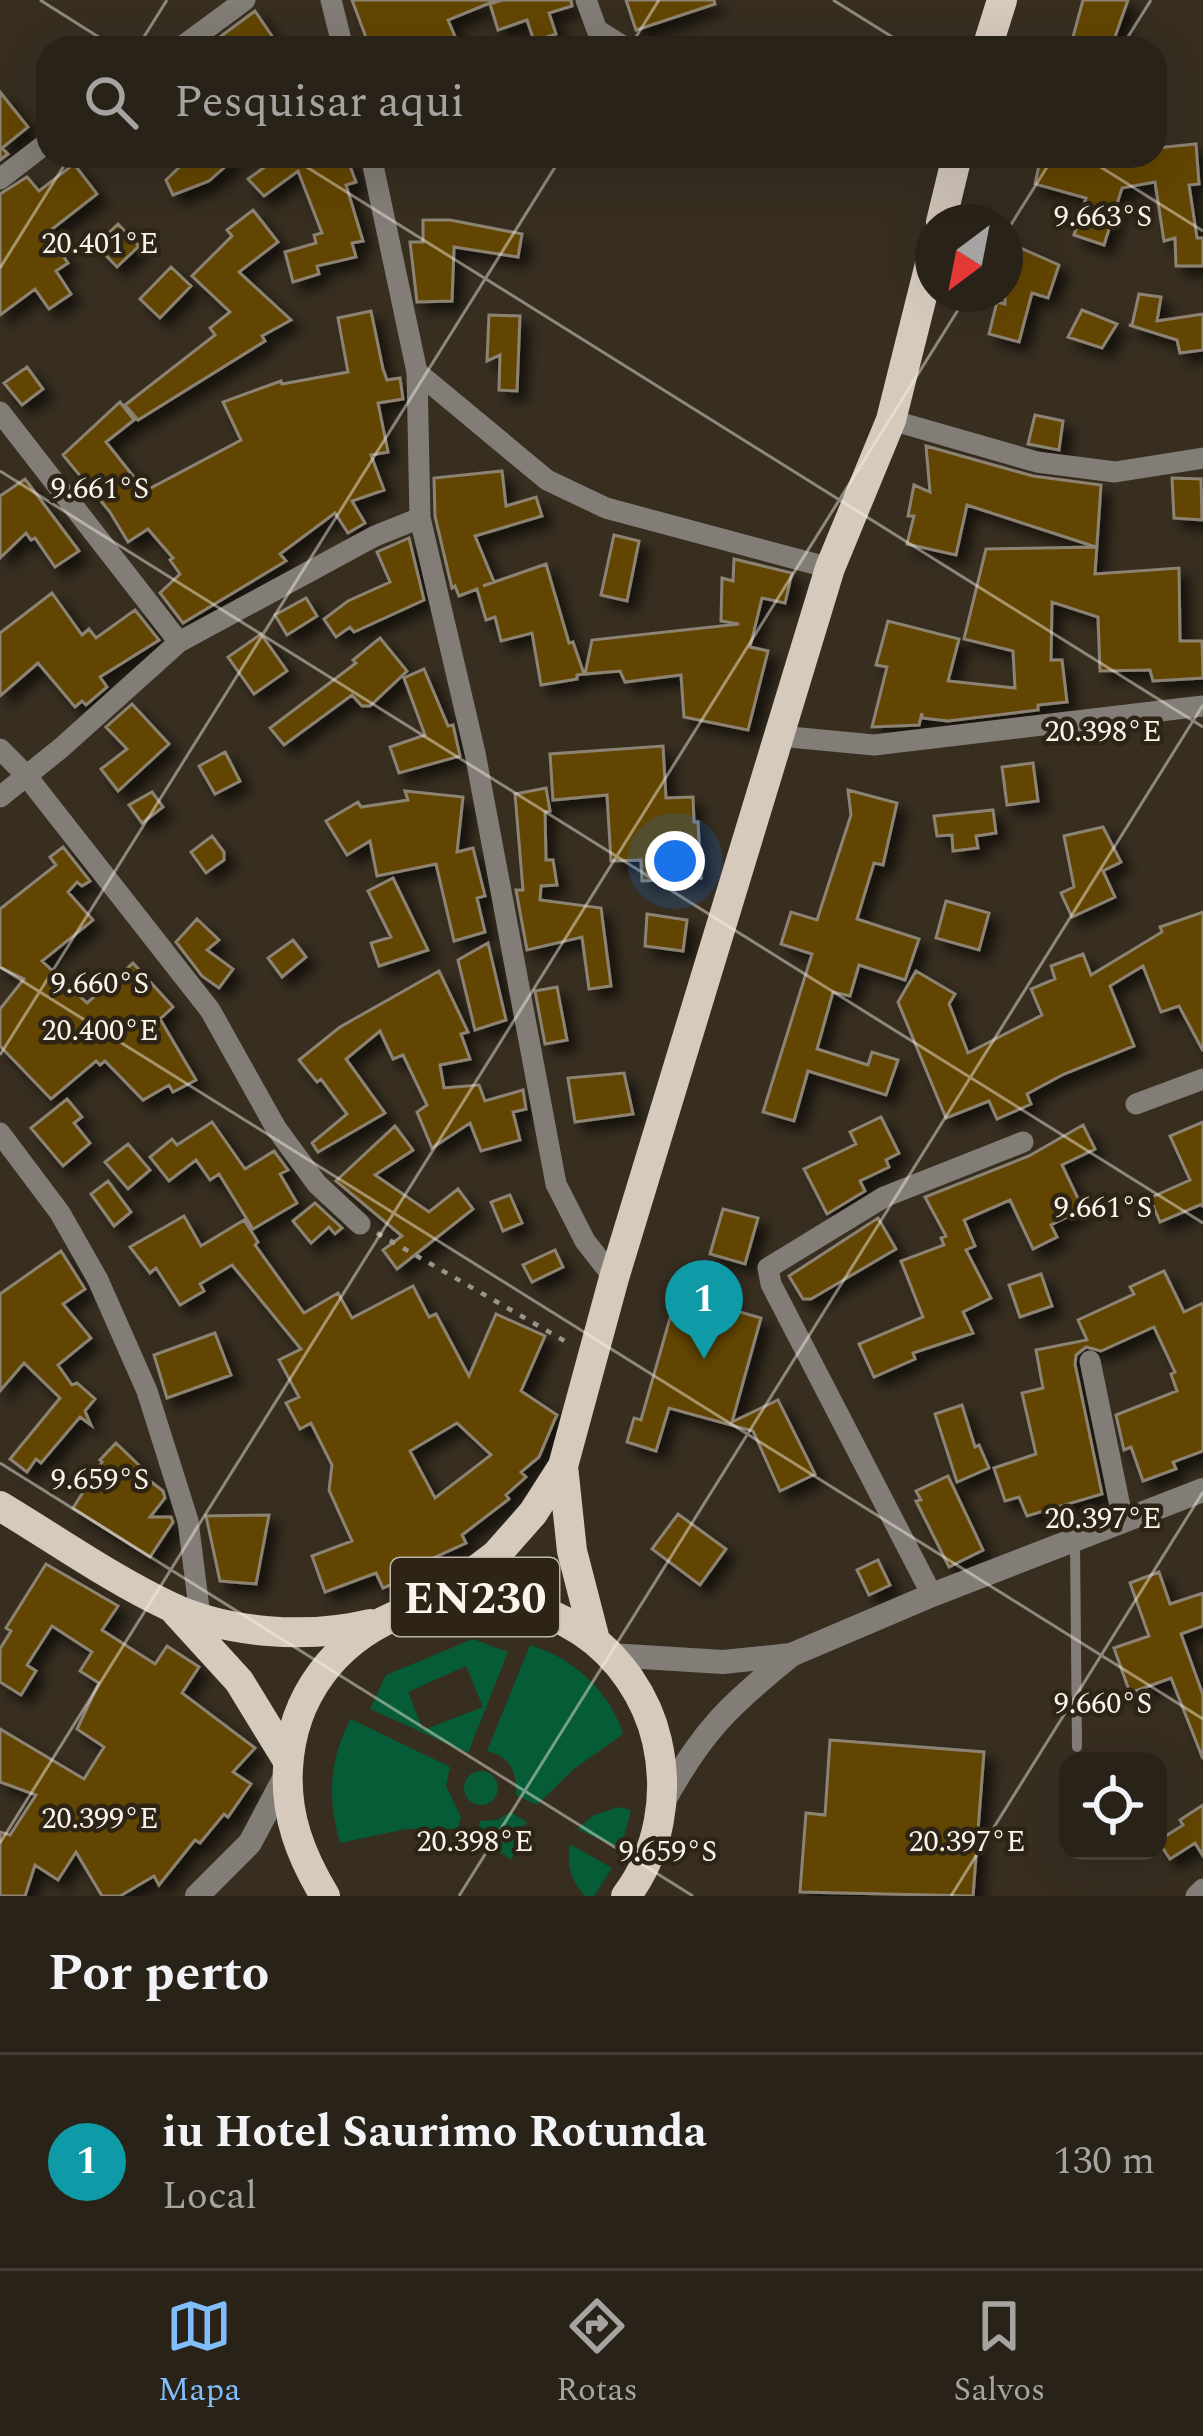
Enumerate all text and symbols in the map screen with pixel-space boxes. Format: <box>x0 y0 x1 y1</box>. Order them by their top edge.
search box <box>36 36 1167 168</box>
text: Pesquisar aqui <box>174 68 464 137</box>
icon: search <box>78 69 144 135</box>
text: 9.663°S <box>1054 194 1152 240</box>
north arrow <box>915 204 1023 312</box>
text: 20.401°E <box>41 221 159 267</box>
text: 9.661°S <box>51 466 149 512</box>
text: 20.398°E <box>1044 709 1162 755</box>
your location <box>645 831 705 891</box>
text: 9.660°S <box>51 961 149 1007</box>
text: 20.400°E <box>41 1008 159 1054</box>
text: 9.661°S <box>1054 1185 1152 1231</box>
pin: 1 <box>665 1260 743 1359</box>
text: 9.659°S <box>51 1457 149 1503</box>
text: 20.397°E <box>1044 1496 1162 1542</box>
road number: EN230 <box>391 1558 559 1636</box>
text: 9.660°S <box>1054 1681 1152 1727</box>
map controls <box>1059 1752 1167 1860</box>
button: locate <box>1059 1752 1167 1860</box>
text: 20.399°E <box>41 1796 159 1842</box>
text: 20.398°E <box>416 1819 534 1865</box>
text: 20.397°E <box>908 1819 1026 1865</box>
text: 9.659°S <box>619 1829 717 1875</box>
text: Por perto <box>48 1935 270 2013</box>
text: iu Hotel Saurimo Rotunda <box>162 2098 707 2167</box>
text: 1 <box>76 2132 98 2191</box>
text: 130 m <box>1053 2132 1155 2191</box>
text: Local <box>162 2167 257 2226</box>
tab: Mapa <box>158 2293 241 2415</box>
tab: Rotas <box>556 2293 638 2415</box>
tab: Salvos <box>953 2293 1045 2415</box>

